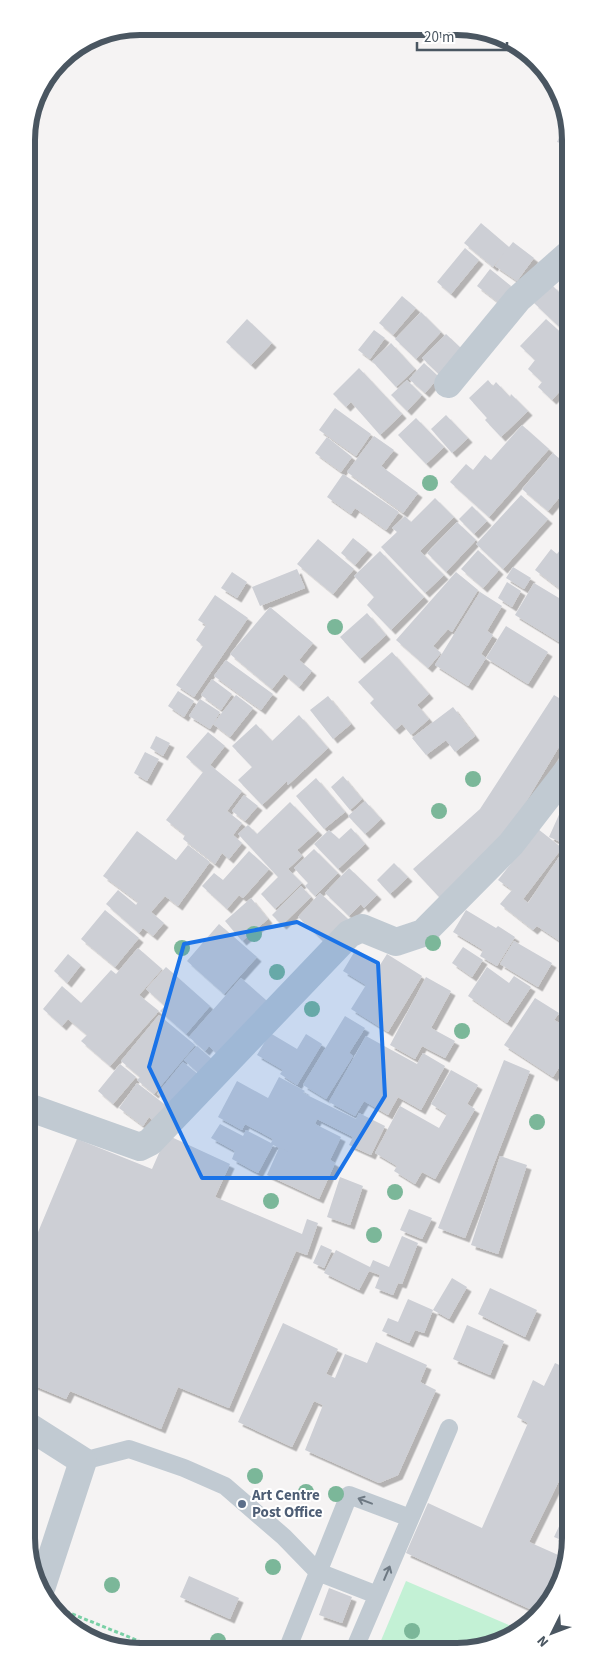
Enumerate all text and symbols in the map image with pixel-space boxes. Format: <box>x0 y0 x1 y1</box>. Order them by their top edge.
scale bar <box>417 20 507 52</box>
text: 20 m <box>424 27 454 48</box>
place label: Art Centre Post Office <box>251 1485 323 1523</box>
one-way arrow <box>357 1496 373 1505</box>
marker: Art Centre Post Office <box>236 1498 248 1510</box>
one-way arrow <box>383 1566 392 1581</box>
north arrow <box>527 1608 577 1658</box>
text: N <box>533 1631 554 1651</box>

